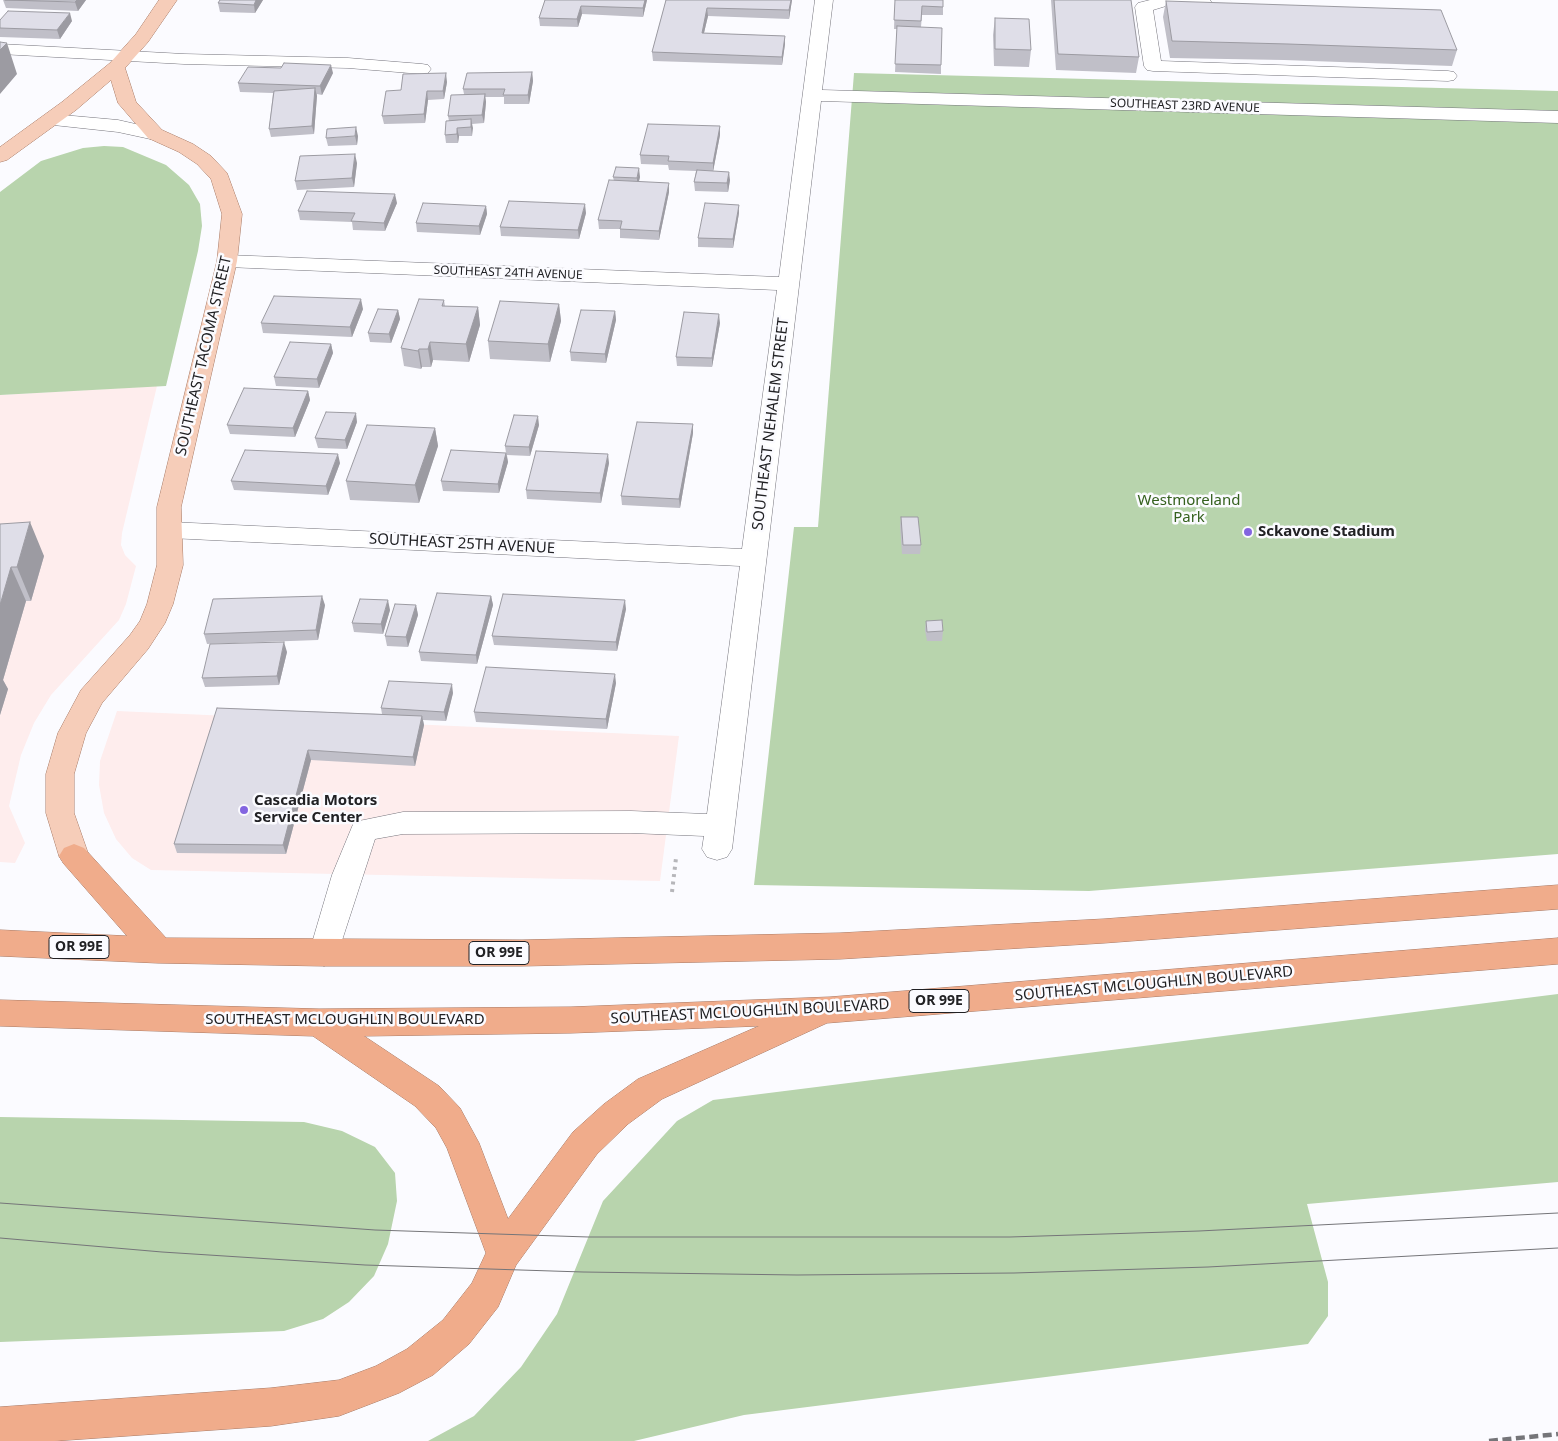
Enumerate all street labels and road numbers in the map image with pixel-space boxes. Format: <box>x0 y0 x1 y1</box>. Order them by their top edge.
street label: SOUTHEAST 23RD AVENUE <box>1110 96 1260 116</box>
street label: SOUTHEAST TACOMA STREET <box>172 254 236 458</box>
street label: SOUTHEAST 24TH AVENUE <box>433 263 583 283</box>
street label: SOUTHEAST NEHALEM STREET <box>749 317 793 531</box>
street label: SOUTHEAST 25TH AVENUE <box>368 530 556 558</box>
road number: OR 99E <box>49 936 109 959</box>
road number: OR 99E <box>469 941 529 964</box>
street label: SOUTHEAST MCLOUGHLIN BOULEVARD <box>1014 963 1294 1005</box>
road number: OR 99E <box>909 989 969 1012</box>
street label: SOUTHEAST MCLOUGHLIN BOULEVARD <box>610 996 890 1028</box>
street label: SOUTHEAST MCLOUGHLIN BOULEVARD <box>205 1011 485 1029</box>

